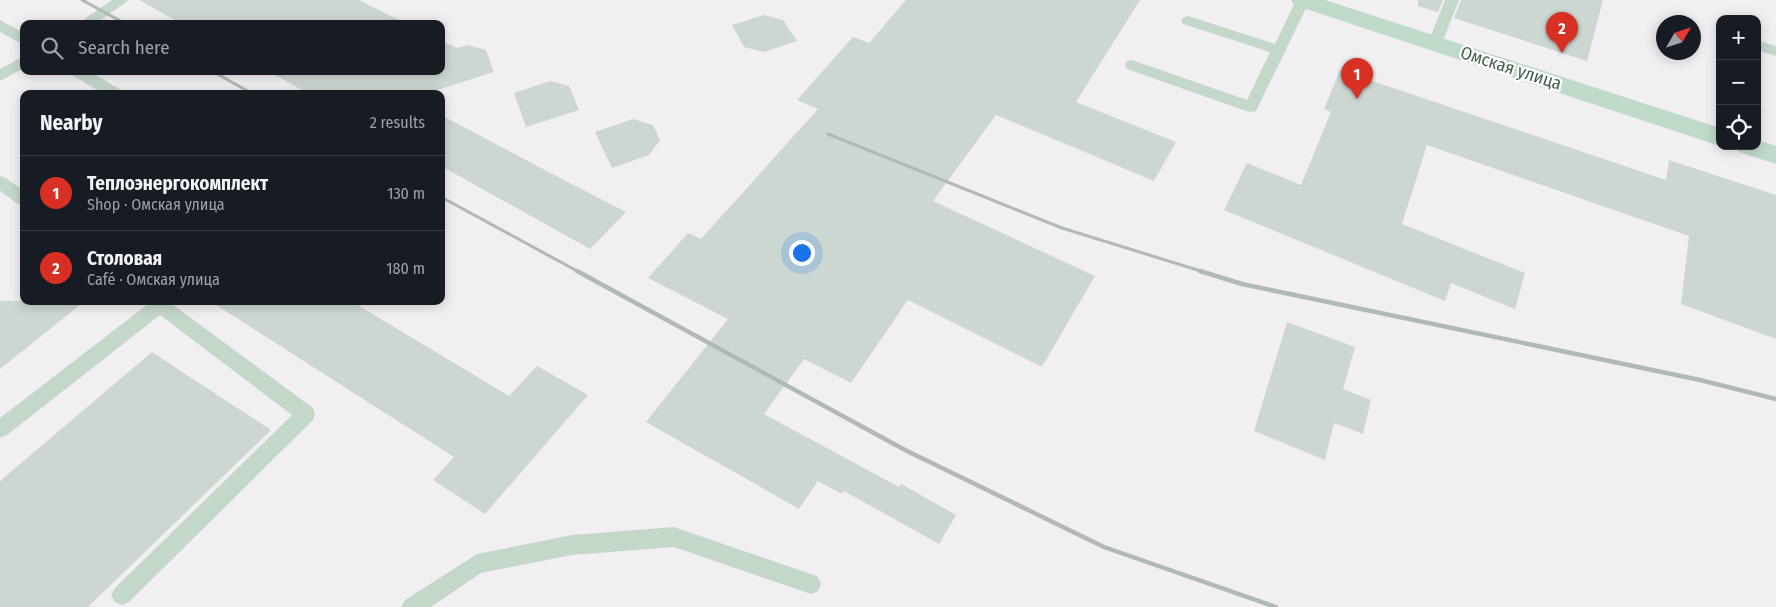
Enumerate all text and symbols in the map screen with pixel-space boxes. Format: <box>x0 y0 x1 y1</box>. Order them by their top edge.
pin: 2 <box>1546 12 1578 53</box>
north arrow <box>1656 15 1701 60</box>
map controls <box>1716 15 1761 150</box>
button: + <box>1716 15 1761 60</box>
search box <box>20 20 445 75</box>
icon: search <box>38 34 66 62</box>
text: Search here <box>78 36 170 59</box>
street label: Омская улица <box>1458 41 1565 95</box>
pin: 1 <box>1341 58 1373 99</box>
button: − <box>1716 60 1761 105</box>
button: locate <box>1716 105 1761 150</box>
text: Nearby <box>40 110 102 136</box>
text: 2 results <box>370 113 425 132</box>
text: Теплоэнергокомплект <box>87 172 268 195</box>
text: 1 <box>53 184 59 203</box>
text: 130 m <box>387 184 425 203</box>
text: Shop · Омская улица <box>87 195 225 214</box>
your location <box>789 240 815 266</box>
text: Столовая <box>87 247 162 270</box>
text: 2 <box>52 259 60 278</box>
text: 180 m <box>386 259 425 278</box>
text: Café · Омская улица <box>87 270 220 289</box>

